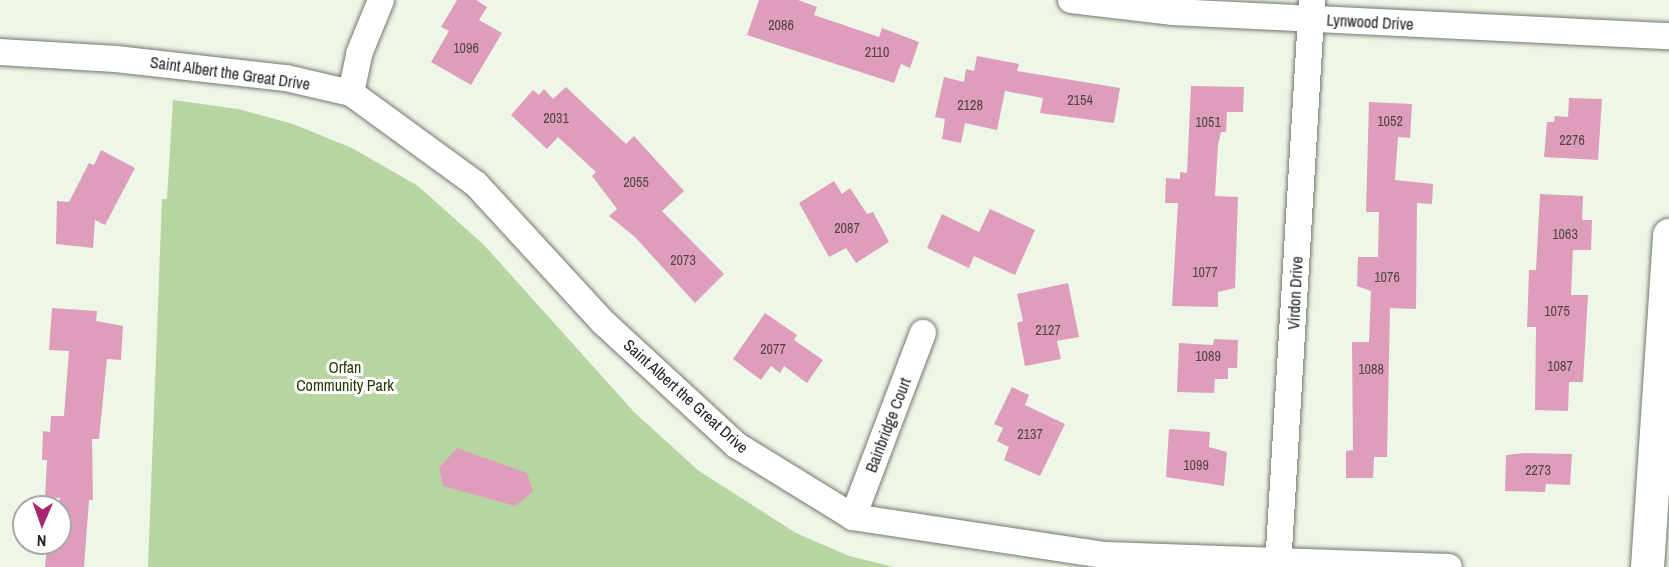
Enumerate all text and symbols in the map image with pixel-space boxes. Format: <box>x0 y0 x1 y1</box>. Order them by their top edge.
street label: Lynwood Drive <box>1326 10 1414 34</box>
house number: 2086 <box>768 17 794 33</box>
house number: 1096 <box>453 40 479 56</box>
house number: 2110 <box>865 44 889 60</box>
street label: Saint Albert the Great Drive <box>148 52 312 94</box>
house number: 2154 <box>1067 92 1093 108</box>
house number: 2128 <box>957 97 983 113</box>
house number: 2031 <box>543 110 569 126</box>
house number: 1052 <box>1377 113 1403 129</box>
house number: 1051 <box>1195 114 1221 130</box>
house number: 2276 <box>1559 132 1585 148</box>
house number: 2055 <box>623 174 649 190</box>
house number: 2087 <box>834 220 860 236</box>
house number: 1063 <box>1552 226 1578 242</box>
house number: 2073 <box>670 252 696 268</box>
street label: Virdon Drive <box>1283 256 1307 330</box>
house number: 1077 <box>1192 264 1218 280</box>
house number: 1076 <box>1374 269 1400 285</box>
house number: 1075 <box>1544 303 1570 319</box>
house number: 2127 <box>1035 322 1061 338</box>
street label: Saint Albert the Great Drive <box>619 335 753 457</box>
house number: 2077 <box>760 341 786 357</box>
house number: 1089 <box>1195 348 1221 364</box>
park label: Orfan Community Park <box>296 357 394 395</box>
house number: 1087 <box>1547 358 1573 374</box>
house number: 1088 <box>1358 361 1384 377</box>
street label: Bainbridge Court <box>861 375 915 475</box>
house number: 2137 <box>1017 426 1043 442</box>
house number: 1099 <box>1183 457 1209 473</box>
house number: 2273 <box>1525 462 1551 478</box>
north arrow <box>12 495 72 555</box>
text: N <box>36 530 47 552</box>

